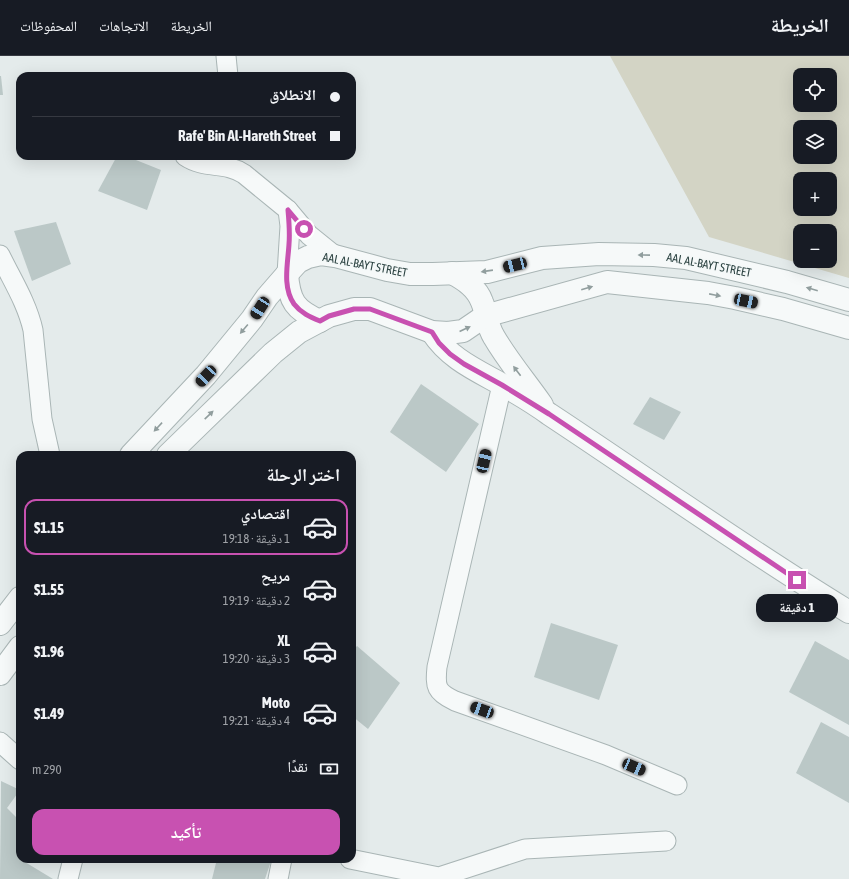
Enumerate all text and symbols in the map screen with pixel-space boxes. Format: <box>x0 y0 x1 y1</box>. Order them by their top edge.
text: الخريطة <box>771 14 829 36</box>
text: المحفوظات <box>20 18 77 34</box>
text: الاتجاهات <box>99 18 149 34</box>
text: الخريطة <box>171 18 212 34</box>
map controls <box>793 68 837 268</box>
button: locate <box>793 68 837 112</box>
text: الانطلاق <box>270 86 316 103</box>
button: layers <box>793 120 837 164</box>
text: Rafe' Bin Al-Hareth Street <box>178 127 316 144</box>
button: + <box>793 172 837 216</box>
route start <box>295 220 313 238</box>
button: − <box>793 224 837 268</box>
street label: AAL AL-BAYT STREET <box>321 250 409 280</box>
street label: AAL AL-BAYT STREET <box>665 250 753 280</box>
one-way arrow <box>638 251 650 258</box>
car <box>502 256 528 274</box>
one-way arrow <box>481 268 493 274</box>
one-way arrow <box>581 284 593 290</box>
one-way arrow <box>805 286 817 292</box>
one-way arrow <box>709 292 722 298</box>
car <box>733 293 759 309</box>
car <box>248 295 272 321</box>
one-way arrow <box>239 324 248 335</box>
one-way arrow <box>459 326 471 332</box>
car <box>193 363 219 389</box>
one-way arrow <box>513 366 522 377</box>
one-way arrow <box>204 410 214 420</box>
one-way arrow <box>153 422 163 432</box>
car <box>475 448 493 474</box>
text: اختر الرحلة <box>267 464 340 485</box>
text: اقتصادي <box>241 505 290 522</box>
icon: car <box>302 509 338 545</box>
text: $1.15 <box>34 519 64 536</box>
text: 1 دقيقة · 19:18 <box>223 531 290 546</box>
text: مريح <box>261 567 290 584</box>
icon: car <box>302 571 338 607</box>
route end <box>788 571 806 589</box>
text: $1.55 <box>34 581 64 598</box>
text: 2 دقيقة · 19:19 <box>223 593 290 608</box>
callout: 1 دقيقة <box>756 594 838 622</box>
text: 1 دقيقة <box>779 600 815 615</box>
text: XL <box>277 632 290 649</box>
icon: car <box>302 633 338 669</box>
text: $1.96 <box>34 643 64 660</box>
text: 3 دقيقة · 19:20 <box>223 651 290 666</box>
text: Moto <box>262 694 290 711</box>
icon: car <box>302 695 338 731</box>
car <box>469 700 495 720</box>
text: $1.49 <box>34 705 64 722</box>
text: 4 دقيقة · 19:21 <box>223 713 290 728</box>
car <box>621 757 647 777</box>
text: نقدًا <box>287 758 308 775</box>
icon: cash <box>318 758 340 780</box>
text: 290 m <box>32 762 62 777</box>
button: تأكيد <box>32 809 340 855</box>

